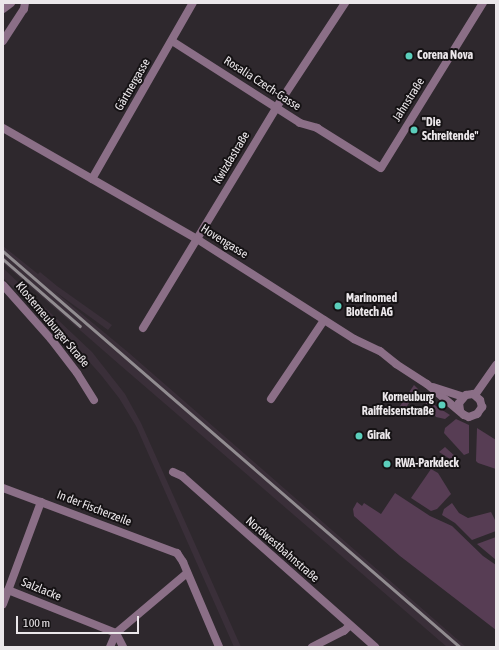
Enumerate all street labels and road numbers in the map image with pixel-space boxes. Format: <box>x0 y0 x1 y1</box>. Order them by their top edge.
street label: Rosalia Czech-Gasse <box>221 54 303 114</box>
street label: Gärtnergasse <box>112 56 154 114</box>
street label: Jahnstraße <box>390 76 428 124</box>
street label: Kwizdastraße <box>211 129 253 187</box>
street label: Hovengasse <box>198 222 250 262</box>
street label: Klosterneuburger Straße <box>12 279 92 371</box>
street label: In der Fischerzeile <box>55 488 133 530</box>
street label: Nordwestbahnstraße <box>242 514 322 586</box>
street label: Salzlacke <box>19 575 63 605</box>

